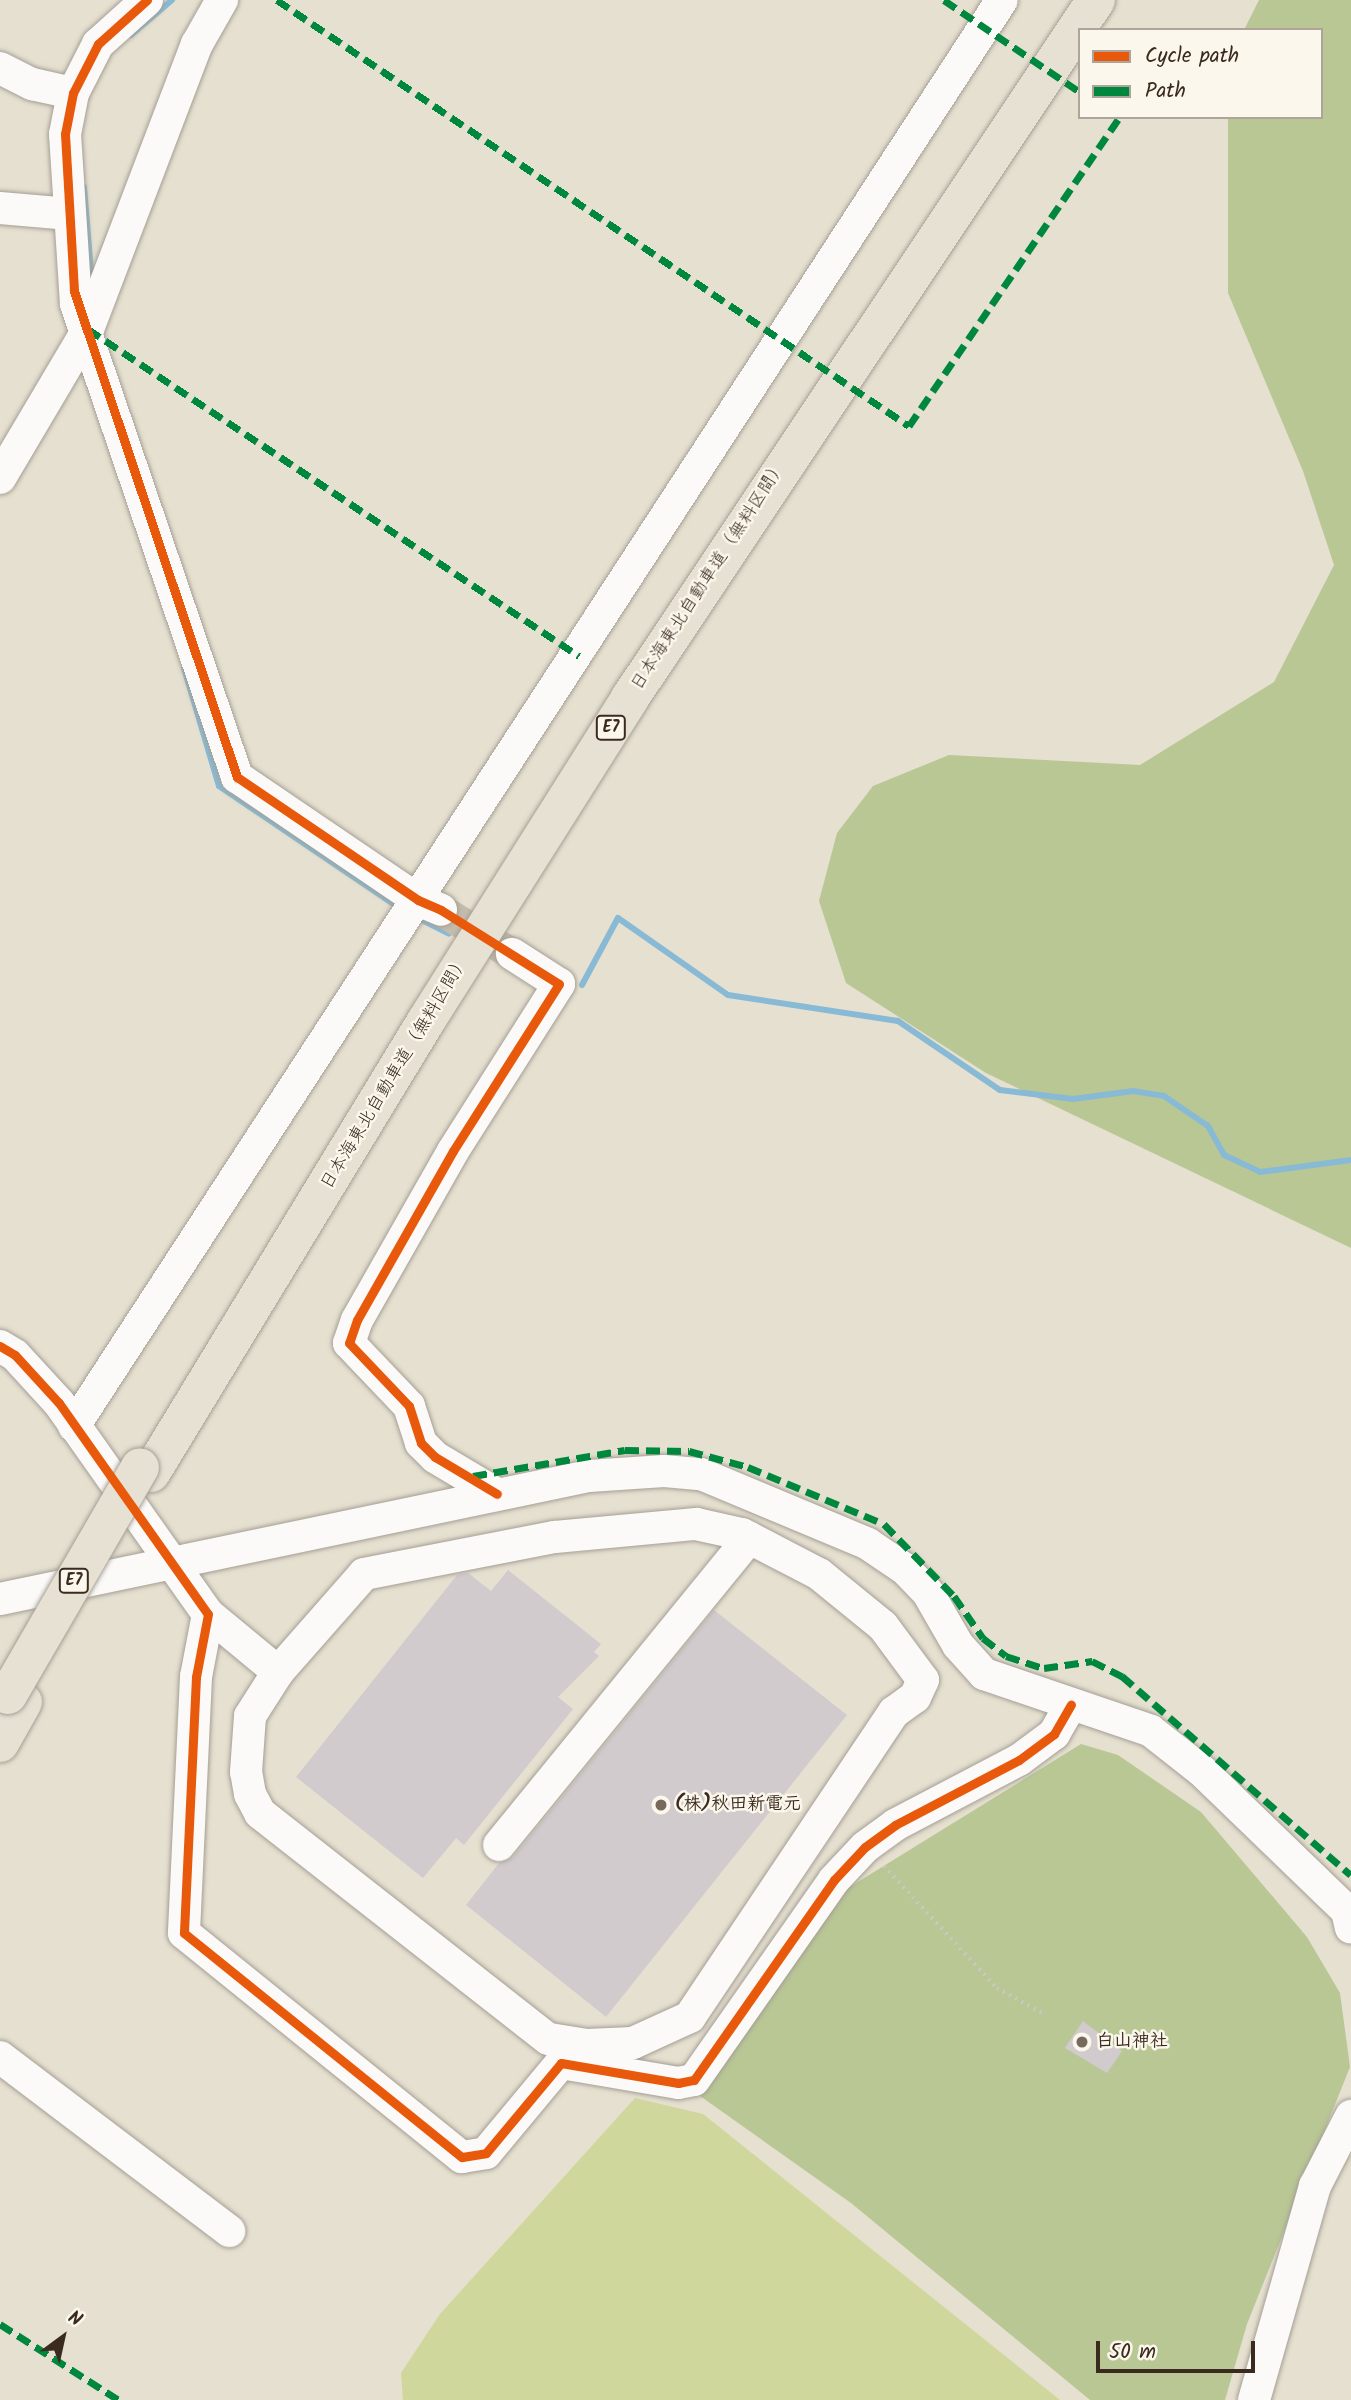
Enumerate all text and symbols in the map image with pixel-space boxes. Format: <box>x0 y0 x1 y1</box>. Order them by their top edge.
legend <box>1078 28 1323 119</box>
text: Cycle path <box>1145 40 1239 73</box>
text: Path <box>1145 75 1186 108</box>
street label: 日本海東北自動車道（無料区間） <box>627 457 793 695</box>
road number: E7 <box>595 716 627 740</box>
street label: 日本海東北自動車道（無料区間） <box>317 952 475 1194</box>
road number: E7 <box>58 1568 90 1594</box>
place label: (株)秋田新電元 <box>675 1794 801 1816</box>
marker: (株)秋田新電元 <box>653 1797 669 1813</box>
place label: 白山神社 <box>1096 2031 1168 2053</box>
marker: 白山神社 <box>1074 2034 1090 2050</box>
north arrow <box>28 2302 98 2372</box>
text: N <box>61 2304 88 2335</box>
scale bar <box>1099 2326 1258 2370</box>
text: 50 m <box>1109 2336 1156 2369</box>

